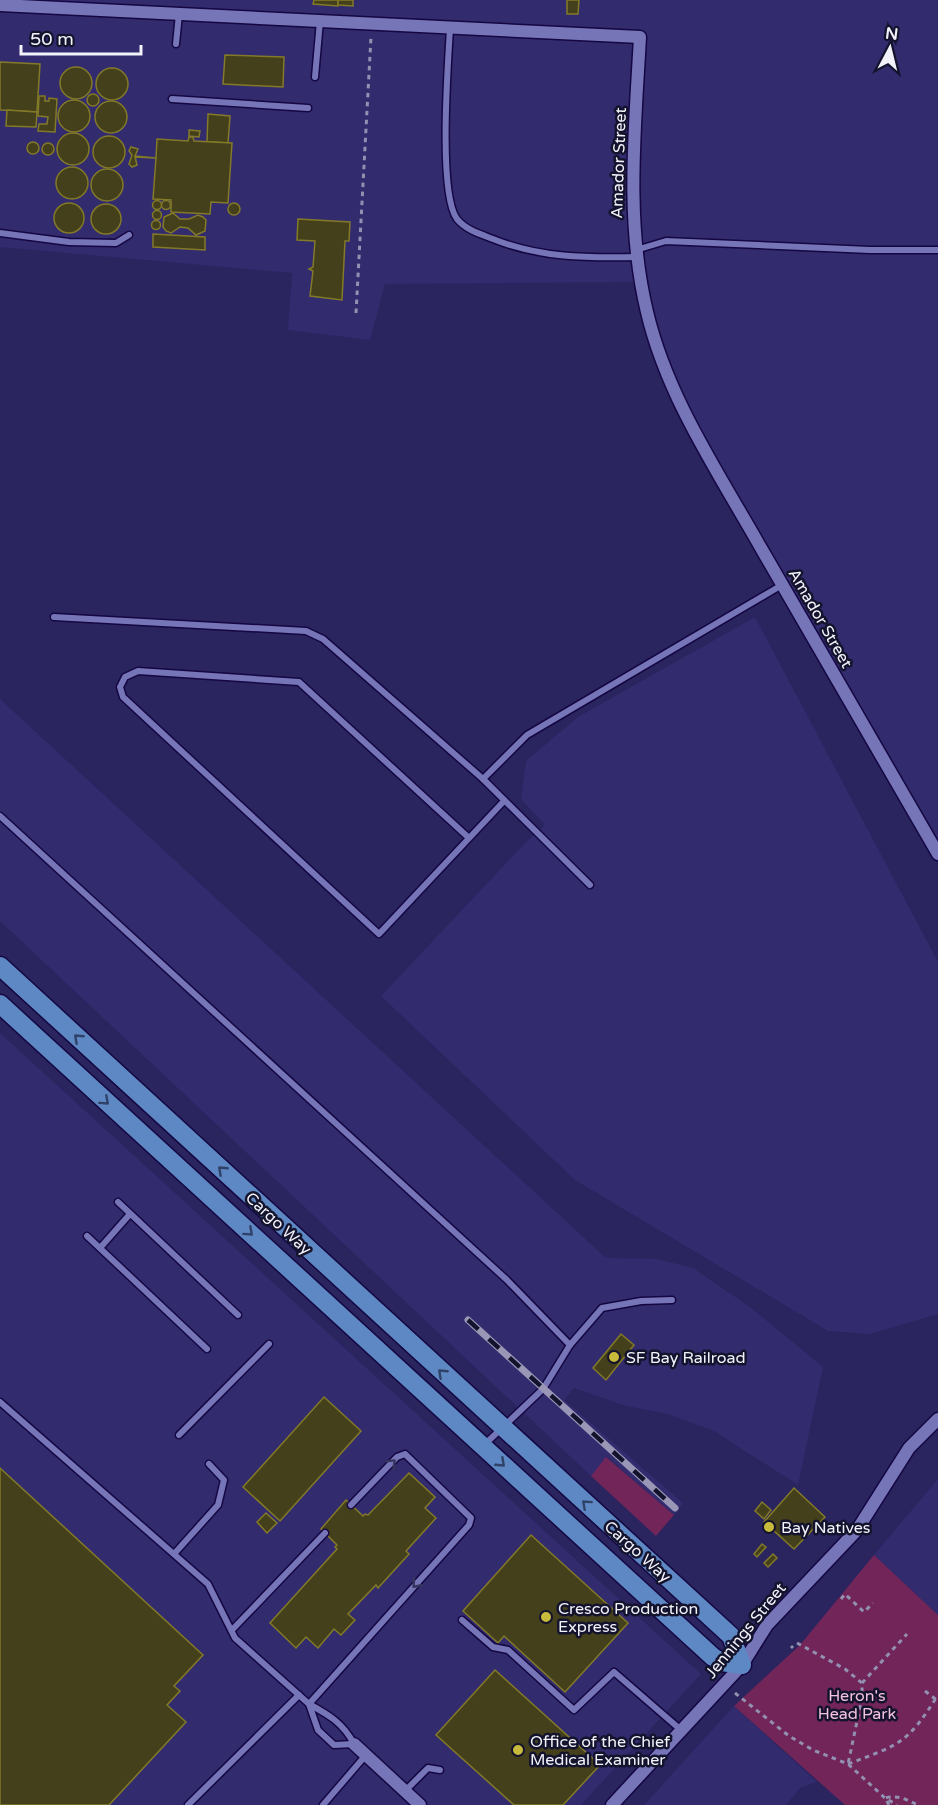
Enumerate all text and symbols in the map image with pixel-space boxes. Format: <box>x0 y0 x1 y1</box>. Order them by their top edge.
scale bar <box>21 18 141 56</box>
north arrow <box>860 18 920 78</box>
text: N <box>884 23 899 45</box>
text: 50 m <box>30 28 74 50</box>
street label: Amador Street <box>607 107 631 219</box>
street label: Amador Street <box>784 565 857 672</box>
one-way arrow <box>74 1034 85 1045</box>
one-way arrow <box>98 1094 109 1105</box>
one-way arrow <box>218 1166 228 1177</box>
street label: Cargo Way <box>241 1188 316 1260</box>
one-way arrow <box>242 1225 253 1236</box>
place label: SF Bay Railroad <box>626 1348 746 1368</box>
marker: SF Bay Railroad <box>607 1350 621 1364</box>
one-way arrow <box>439 1369 449 1380</box>
one-way arrow <box>495 1456 505 1467</box>
one-way arrow <box>385 1459 395 1470</box>
one-way arrow <box>583 1500 593 1511</box>
street label: Cargo Way <box>600 1517 675 1587</box>
place label: Bay Natives <box>781 1518 871 1538</box>
marker: Bay Natives <box>762 1520 776 1534</box>
one-way arrow <box>413 1577 424 1588</box>
street label: Jennings Street <box>701 1579 790 1683</box>
place label: Cresco Production Express <box>558 1599 698 1637</box>
marker: Cresco Production Express <box>539 1610 553 1624</box>
park label: Heron's Head Park <box>818 1686 896 1724</box>
place label: Office of the Chief Medical Examiner <box>530 1732 671 1770</box>
marker: Office of the Chief Medical Examiner <box>511 1743 525 1757</box>

